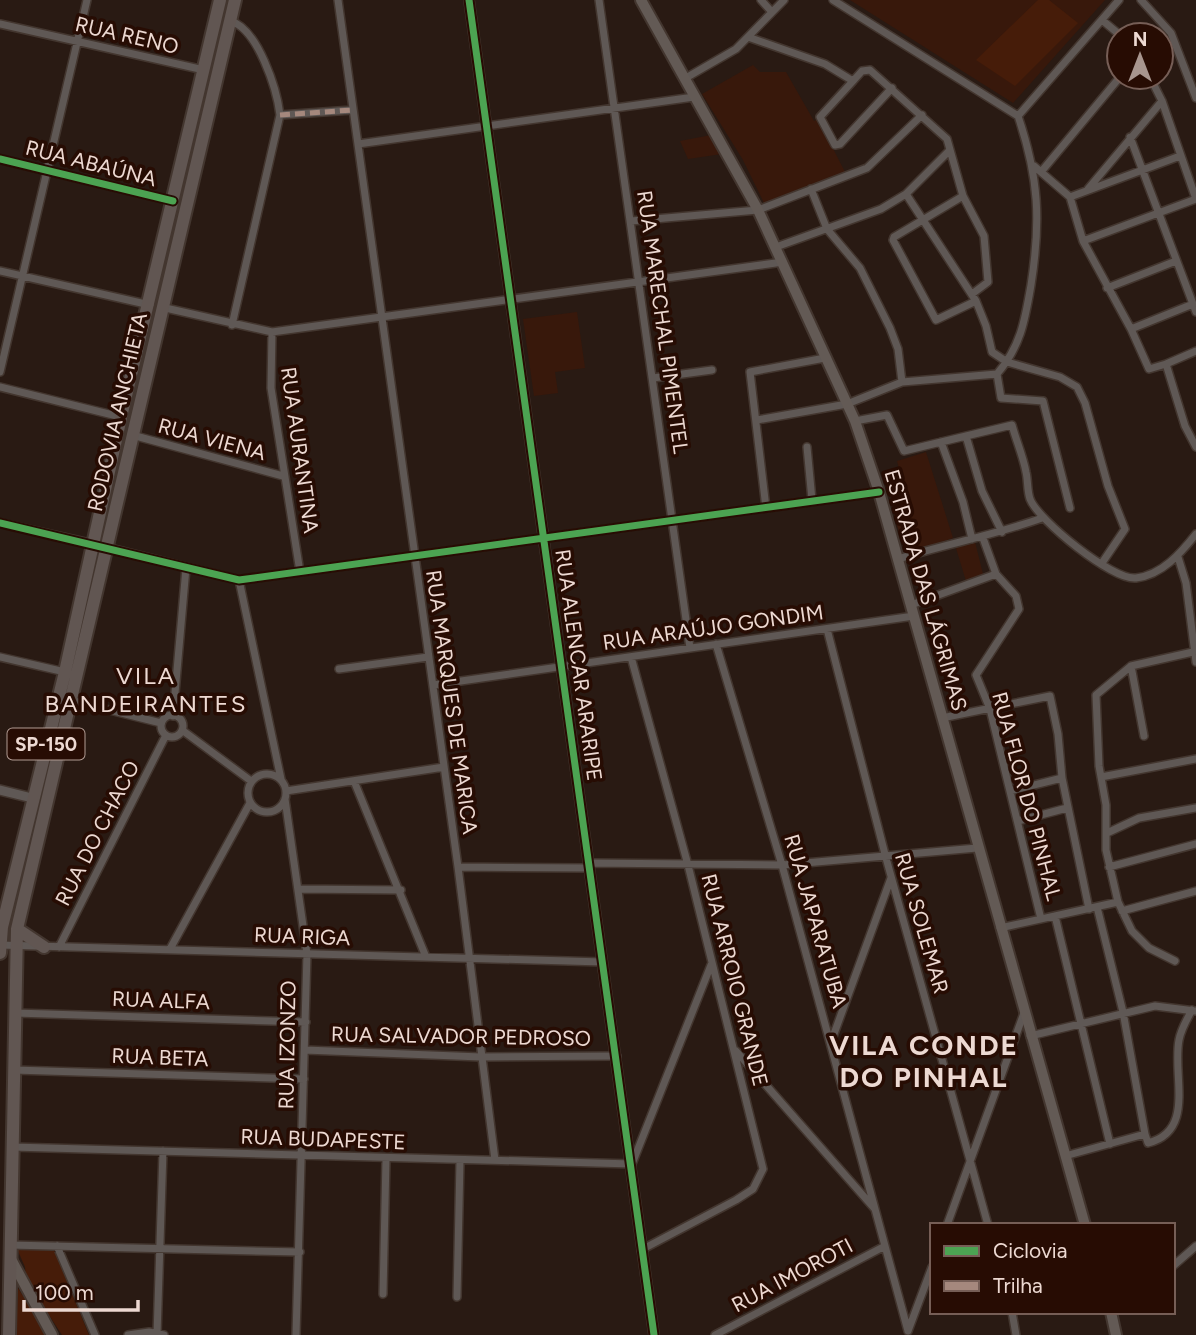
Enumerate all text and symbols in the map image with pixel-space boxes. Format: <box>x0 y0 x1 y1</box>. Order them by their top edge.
street label: RUA RENO <box>73 11 181 59</box>
north arrow <box>1105 21 1175 91</box>
text: N <box>1133 28 1147 51</box>
street label: RUA ABAÚNA <box>23 135 159 191</box>
street label: RUA MARECHAL PIMENTEL <box>632 189 694 455</box>
street label: RODOVIA ANCHIETA <box>82 310 152 514</box>
street label: RUA AURANTINA <box>276 365 324 535</box>
street label: RUA VIENA <box>155 413 269 465</box>
street label: ESTRADA DAS LÁGRIMAS <box>880 467 972 713</box>
street label: RUA ALENCAR ARARIPE <box>550 547 608 783</box>
street label: RUA MARQUES DE MARICA <box>421 568 483 836</box>
street label: RUA ARAÚJO GONDIM <box>601 599 825 655</box>
district label: VILA BANDEIRANTES <box>45 661 247 718</box>
street label: RUA FLOR DO PINHAL <box>987 689 1067 903</box>
road number: SP-150 <box>7 729 84 760</box>
street label: RUA DO CHACO <box>50 756 144 910</box>
street label: RUA JAPARATUBA <box>779 831 853 1011</box>
street label: RUA SOLEMAR <box>890 850 954 996</box>
street label: RUA ARROIO GRANDE <box>697 871 773 1089</box>
street label: RUA RIGA <box>253 922 351 950</box>
street label: RUA IZONZO <box>273 980 301 1110</box>
street label: RUA ALFA <box>112 986 210 1014</box>
street label: RUA SALVADOR PEDROSO <box>331 1021 591 1051</box>
district label: VILA CONDE DO PINHAL <box>829 1028 1019 1094</box>
street label: RUA BETA <box>111 1043 209 1071</box>
street label: RUA BUDAPESTE <box>240 1124 406 1154</box>
legend <box>930 1223 1175 1314</box>
street label: RUA IMOROTI <box>727 1233 857 1317</box>
text: Ciclovia <box>993 1238 1067 1263</box>
scale bar <box>24 1268 138 1312</box>
text: Trilha <box>993 1273 1043 1298</box>
text: 100 m <box>35 1280 94 1305</box>

